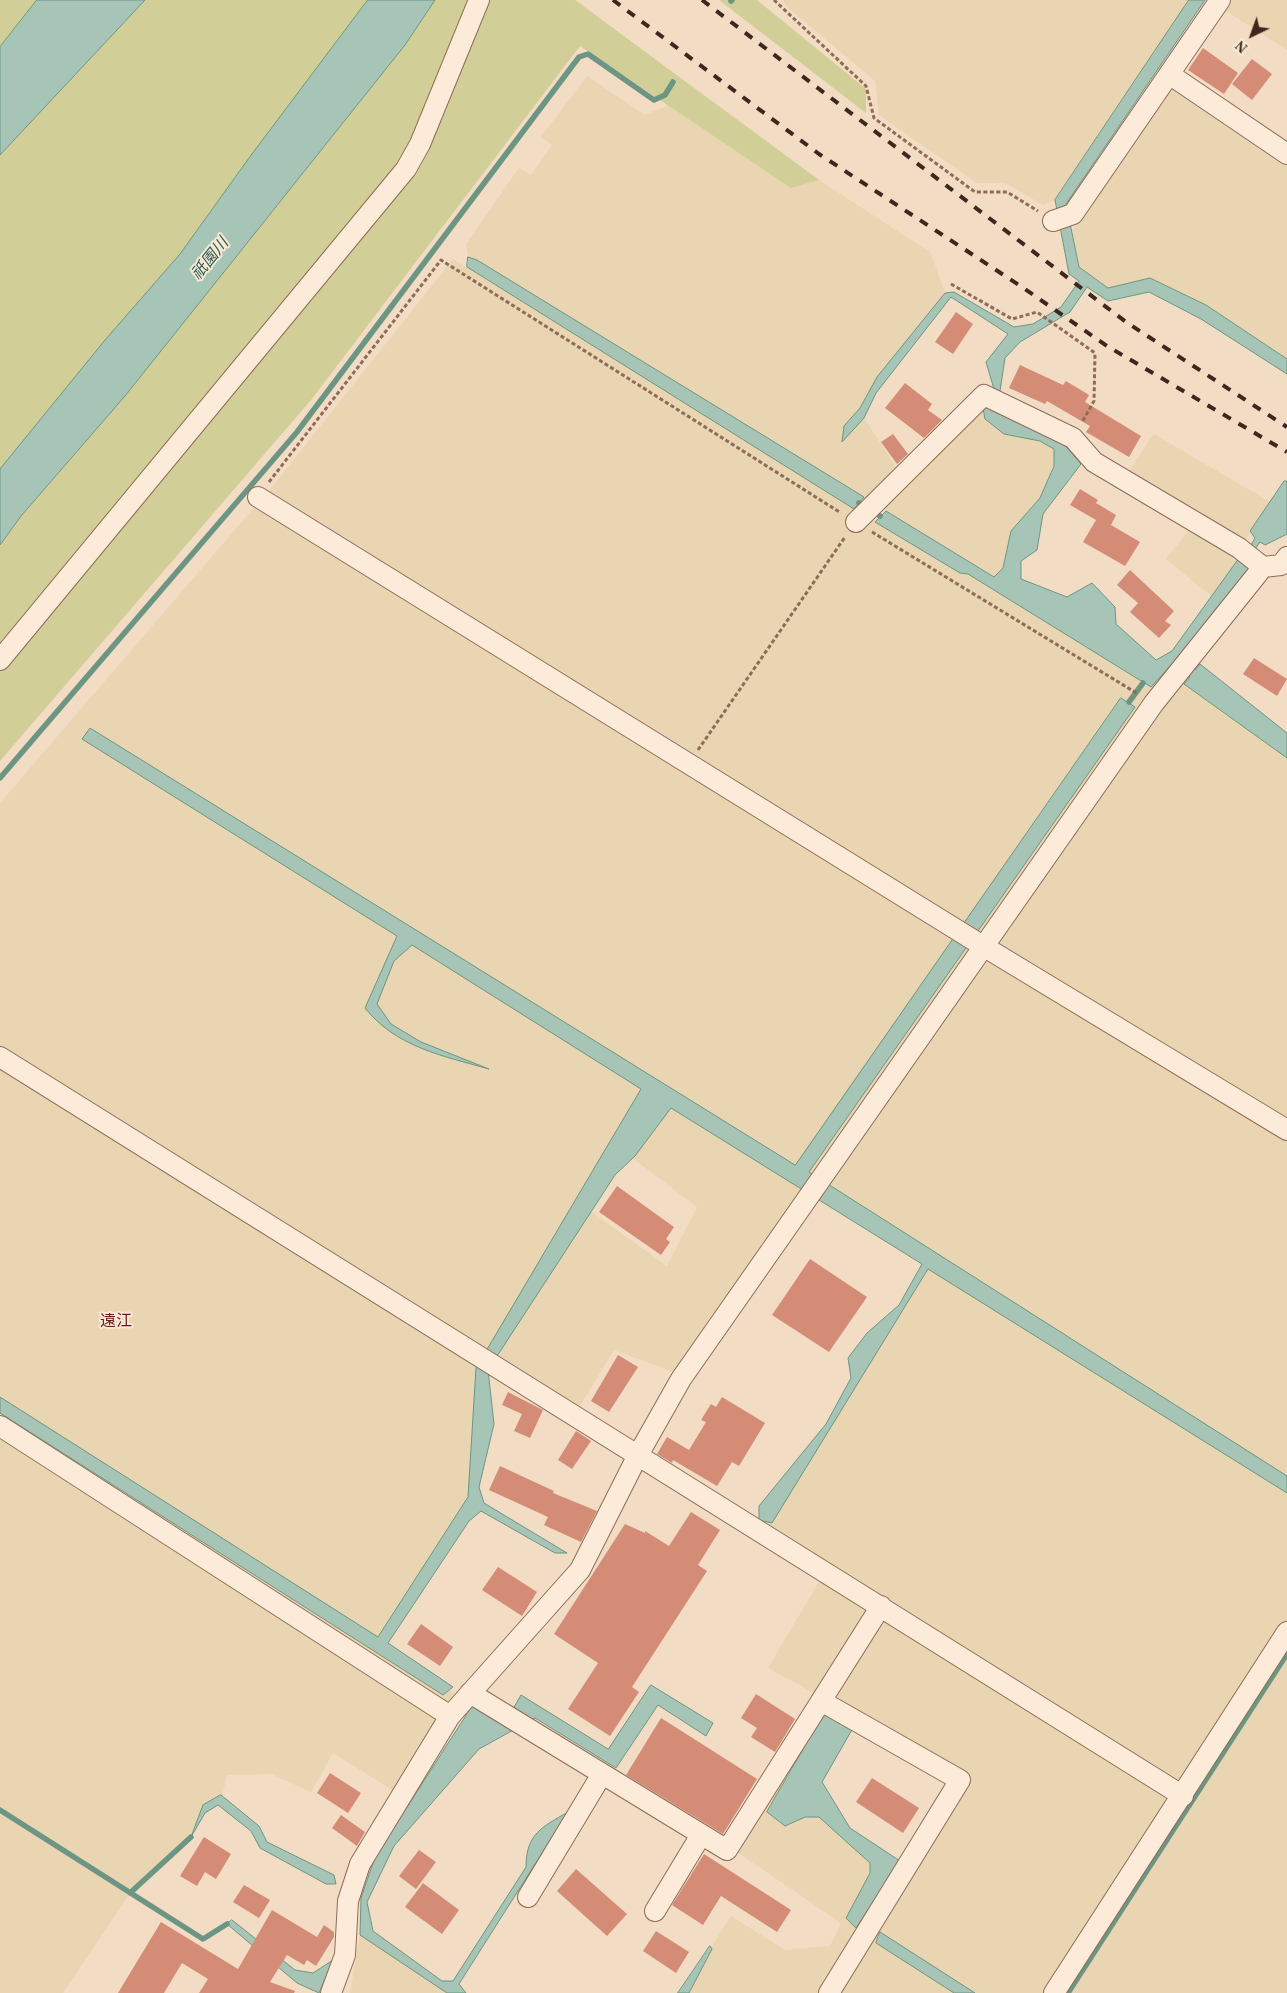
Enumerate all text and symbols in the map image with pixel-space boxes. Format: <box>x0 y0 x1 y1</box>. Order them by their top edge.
north arrow <box>1227 10 1277 60</box>
text: N <box>1233 38 1250 55</box>
water label: 祇園川 <box>186 233 232 283</box>
district label: 遠江 <box>100 1310 132 1330</box>

